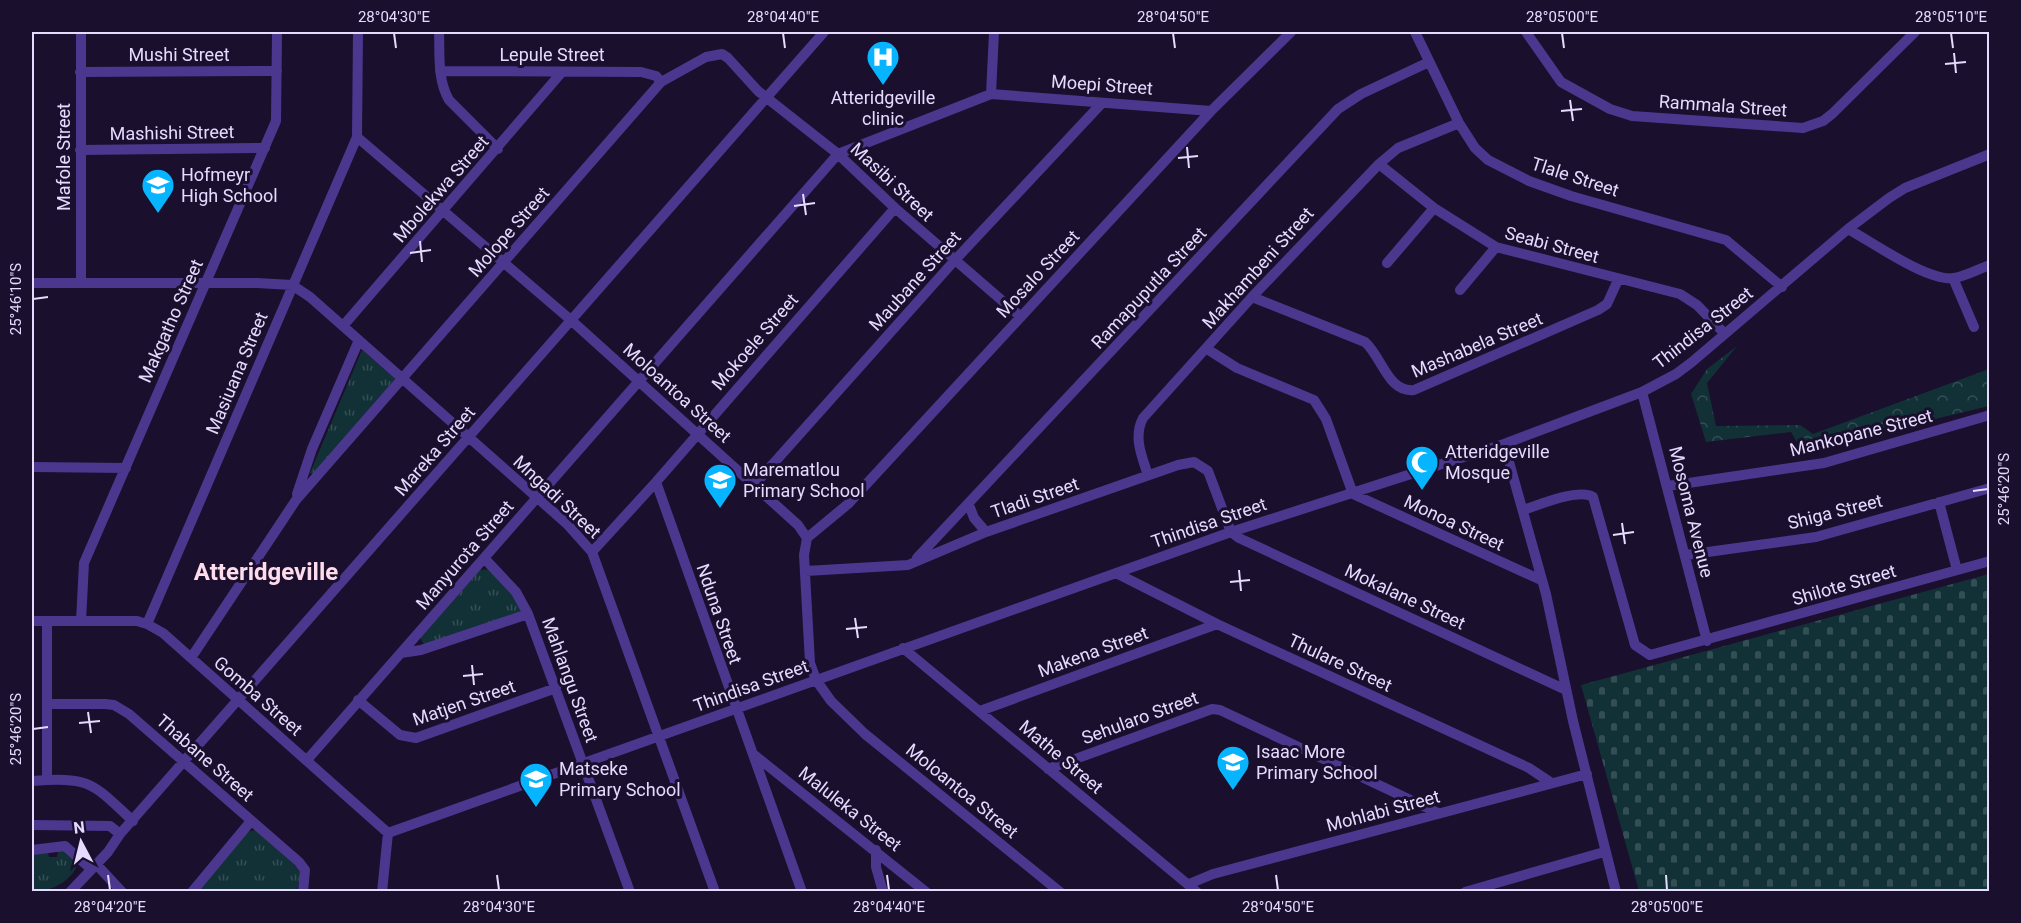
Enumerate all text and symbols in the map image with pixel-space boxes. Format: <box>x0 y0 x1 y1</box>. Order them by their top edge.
text: 28°04'30"E <box>358 8 431 26</box>
text: 28°04'40"E <box>747 8 820 26</box>
text: 28°04'50"E <box>1137 8 1210 26</box>
text: 28°05'00"E <box>1526 8 1599 26</box>
text: 28°05'10"E <box>1915 8 1988 26</box>
hospital icon: Atteridgeville clinic <box>865 39 901 86</box>
street label: Mushi Street <box>128 44 230 65</box>
street label: Lepule Street <box>499 44 605 65</box>
street label: Moepi Street <box>1050 70 1154 99</box>
place label: Atteridgeville clinic <box>831 87 935 129</box>
street label: Rammala Street <box>1658 91 1788 120</box>
street label: Mafole Street <box>53 103 74 211</box>
street label: Mashishi Street <box>110 121 235 144</box>
street label: Mbolekwa Street <box>389 131 493 246</box>
street label: Masibi Street <box>847 138 938 225</box>
street label: Tlale Street <box>1529 153 1622 201</box>
place label: Hofmeyr High School <box>181 164 278 206</box>
school or university icon: Hofmeyr High School <box>140 167 176 214</box>
street label: Molope Street <box>464 182 553 281</box>
street label: Makhambeni Street <box>1198 203 1318 333</box>
street label: Ramapuputla Street <box>1087 222 1210 353</box>
street label: Seabi Street <box>1503 222 1602 267</box>
street label: Maubane Street <box>864 226 965 335</box>
street label: Mosalo Street <box>992 226 1083 322</box>
street label: Makgatho Street <box>134 256 207 386</box>
text: 25°46'10"S <box>7 263 25 335</box>
street label: Thindisa Street <box>1649 282 1757 373</box>
street label: Mokoele Street <box>707 289 802 394</box>
street label: Mashabela Street <box>1408 307 1546 382</box>
street label: Masiuana Street <box>201 309 272 437</box>
street label: Moloantoa Street <box>619 339 736 447</box>
street label: Mareka Street <box>390 401 479 500</box>
street label: Mankopane Street <box>1787 405 1934 460</box>
place label: Atteridgeville Mosque <box>1445 441 1549 483</box>
mosque icon: Atteridgeville Mosque <box>1404 444 1440 491</box>
street label: Mosoma Avenue <box>1665 444 1718 580</box>
street label: Mngadi Street <box>509 451 606 543</box>
text: 25°46'20"S <box>1995 453 2013 525</box>
place label: Marematlou Primary School <box>743 459 865 501</box>
school or university icon: Marematlou Primary School <box>702 462 738 509</box>
street label: Tladi Street <box>988 473 1082 522</box>
street label: Monoa Street <box>1401 490 1508 555</box>
street label: Shiga Street <box>1785 490 1884 533</box>
street label: Thindisa Street <box>1148 493 1269 552</box>
street label: Manyurota Street <box>412 496 518 614</box>
district label: Atteridgeville <box>194 558 338 586</box>
street label: Mokalane Street <box>1342 559 1469 634</box>
street label: Shilote Street <box>1790 560 1898 609</box>
street label: Nduna Street <box>693 561 746 667</box>
street label: Mahlangu Street <box>538 614 603 745</box>
street label: Makena Street <box>1035 622 1151 681</box>
street label: Thulare Street <box>1285 629 1396 696</box>
street label: Gomba Street <box>210 652 307 740</box>
street label: Thindisa Street <box>691 655 811 716</box>
street label: Matjen Street <box>410 675 518 730</box>
street label: Sehularo Street <box>1079 687 1201 748</box>
text: 25°46'20"S <box>7 693 25 765</box>
street label: Thabane Street <box>152 710 258 806</box>
street label: Mathe Street <box>1015 716 1108 798</box>
street label: Moloantoa Street <box>902 739 1023 842</box>
place label: Isaac More Primary School <box>1256 741 1378 783</box>
school or university icon: Isaac More Primary School <box>1215 744 1251 791</box>
place label: Matseke Primary School <box>559 758 681 800</box>
school or university icon: Matseke Primary School <box>518 761 554 808</box>
street label: Maluleka Street <box>795 762 906 855</box>
street label: Mohlabi Street <box>1324 785 1442 836</box>
north arrow <box>51 812 111 872</box>
text: N <box>72 817 86 838</box>
text: 28°04'20"E <box>74 898 147 916</box>
text: 28°04'30"E <box>463 898 536 916</box>
text: 28°04'40"E <box>853 898 926 916</box>
text: 28°04'50"E <box>1242 898 1315 916</box>
text: 28°05'00"E <box>1631 898 1704 916</box>

